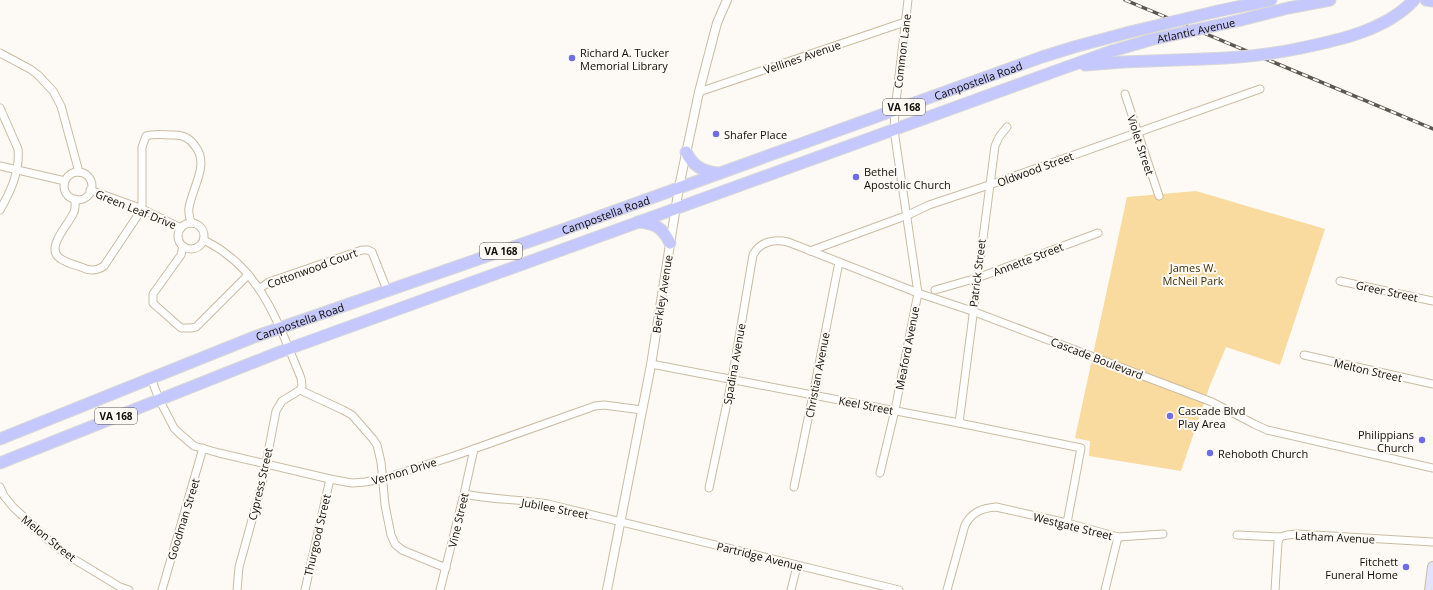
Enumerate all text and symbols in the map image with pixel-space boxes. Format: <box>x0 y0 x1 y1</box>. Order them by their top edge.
street label: Common Lane <box>890 13 914 89</box>
street label: Atlantic Avenue <box>1155 14 1236 46</box>
street label: Vellines Avenue <box>762 37 842 77</box>
place label: Richard A. Tucker Memorial Library <box>580 45 670 73</box>
marker: Richard A. Tucker Memorial Library <box>567 53 577 63</box>
street label: Campostella Road <box>932 57 1024 103</box>
road number: VA 168 <box>883 99 925 115</box>
street label: Violet Street <box>1124 113 1158 177</box>
place label: Shafer Place <box>724 127 787 142</box>
marker: Shafer Place <box>711 129 721 139</box>
street label: Oldwood Street <box>995 148 1075 190</box>
place label: Bethel Apostolic Church <box>864 164 951 192</box>
marker: Bethel Apostolic Church <box>851 172 861 182</box>
street label: Green Leaf Drive <box>93 186 179 232</box>
street label: Campostella Road <box>559 192 652 237</box>
street label: Patrick Street <box>965 238 989 308</box>
street label: Annette Street <box>991 239 1065 279</box>
road number: VA 168 <box>480 243 522 259</box>
street label: Cottonwood Court <box>265 245 359 291</box>
street label: Berkley Avenue <box>648 254 676 334</box>
park label: James W. McNeil Park <box>1162 260 1224 288</box>
street label: Greer Street <box>1355 277 1419 305</box>
street label: Campostella Road <box>253 299 346 343</box>
street label: Meaford Avenue <box>892 305 922 391</box>
street label: Spadina Avenue <box>719 322 749 406</box>
street label: Christian Avenue <box>801 331 833 419</box>
street label: Cascade Boulevard <box>1049 333 1145 383</box>
street label: Melton Street <box>1332 355 1404 385</box>
street label: Keel Street <box>837 392 895 418</box>
place label: Cascade Blvd Play Area <box>1178 403 1246 431</box>
road number: VA 168 <box>95 408 137 424</box>
marker: Cascade Blvd Play Area <box>1165 411 1175 421</box>
place label: Philippians Church <box>1358 427 1414 455</box>
marker: Philippians Church <box>1417 435 1427 445</box>
street label: Cypress Street <box>244 446 276 522</box>
place label: Rehoboth Church <box>1218 446 1308 461</box>
marker: Rehoboth Church <box>1205 448 1215 458</box>
street label: Vernon Drive <box>370 454 438 488</box>
street label: Goodman Street <box>163 476 203 562</box>
street label: Vine Street <box>444 491 472 549</box>
street label: Thurgood Street <box>300 493 334 577</box>
street label: Jubilee Street <box>519 494 590 522</box>
street label: Westgate Street <box>1032 509 1114 543</box>
street label: Melon Street <box>19 511 79 565</box>
street label: Latham Avenue <box>1295 527 1375 547</box>
street label: Partridge Avenue <box>715 538 805 574</box>
place label: Fitchett Funeral Home <box>1325 554 1398 582</box>
marker: Fitchett Funeral Home <box>1401 562 1411 572</box>

